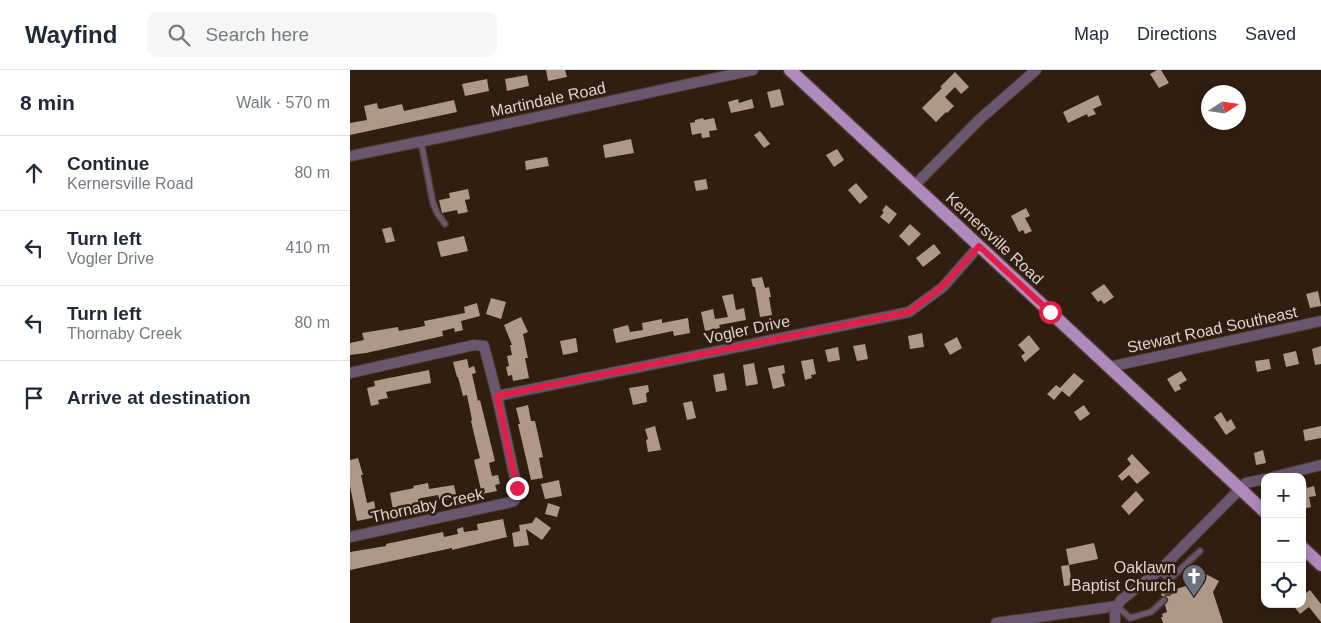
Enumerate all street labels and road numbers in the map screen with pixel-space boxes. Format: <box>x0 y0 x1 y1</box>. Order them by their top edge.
street label: Martindale Road <box>489 79 607 120</box>
street label: Kernersville Road <box>943 189 1047 288</box>
street label: Stewart Road Southeast <box>1126 303 1299 356</box>
street label: Vogler Drive <box>703 312 792 347</box>
street label: Thornaby Creek <box>369 485 486 526</box>

